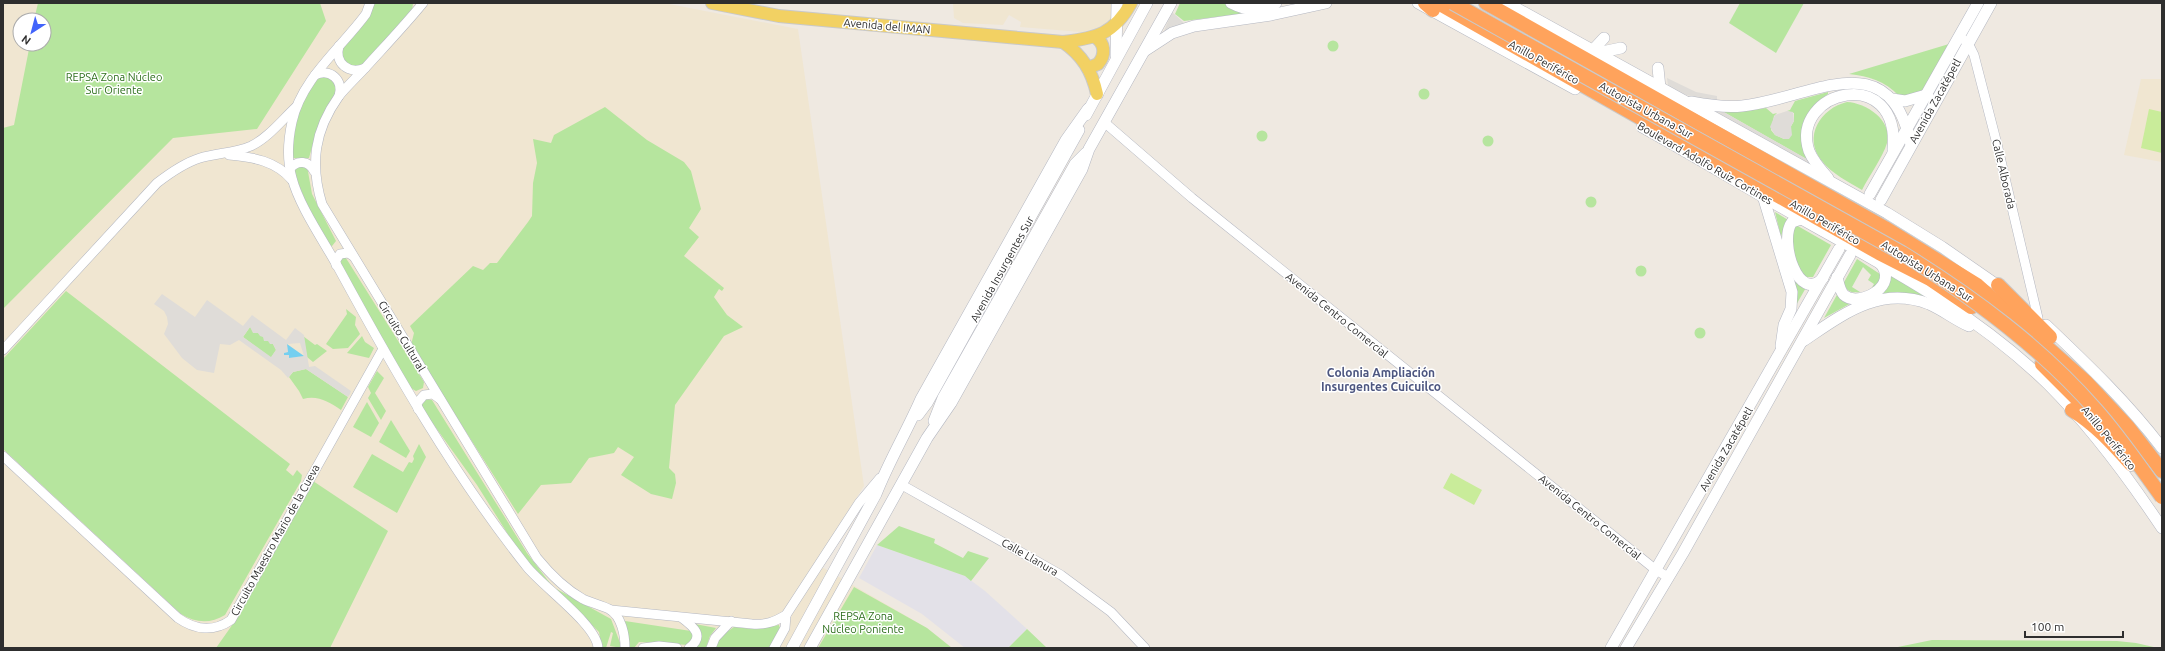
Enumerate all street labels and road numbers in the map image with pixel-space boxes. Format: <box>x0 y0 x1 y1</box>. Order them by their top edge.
street label: Avenida del IMAN <box>843 16 931 36</box>
street label: Anillo Periférico <box>1507 38 1581 86</box>
street label: Avenida Zacatépetl <box>1907 57 1963 145</box>
street label: Autopista Urbana Sur <box>1597 79 1696 141</box>
street label: Boulevard Adolfo Ruiz Cortines <box>1635 119 1775 207</box>
street label: Calle Alborada <box>1990 138 2018 210</box>
street label: Anillo Periférico <box>1788 197 1862 247</box>
street label: Avenida Insurgentes Sur <box>968 213 1036 324</box>
street label: Autopista Urbana Sur <box>1879 238 1975 304</box>
street label: Avenida Centro Comercial <box>1284 270 1390 360</box>
street label: Circuito Cultural <box>376 299 428 373</box>
street label: Anillo Periférico <box>2080 404 2138 472</box>
street label: Avenida Zacatépetl <box>1697 405 1755 493</box>
street label: Circuito Maestro Mario de la Cueva <box>228 462 322 618</box>
street label: Avenida Centro Comercial <box>1537 472 1643 562</box>
street label: Calle Llanura <box>1000 536 1060 578</box>

